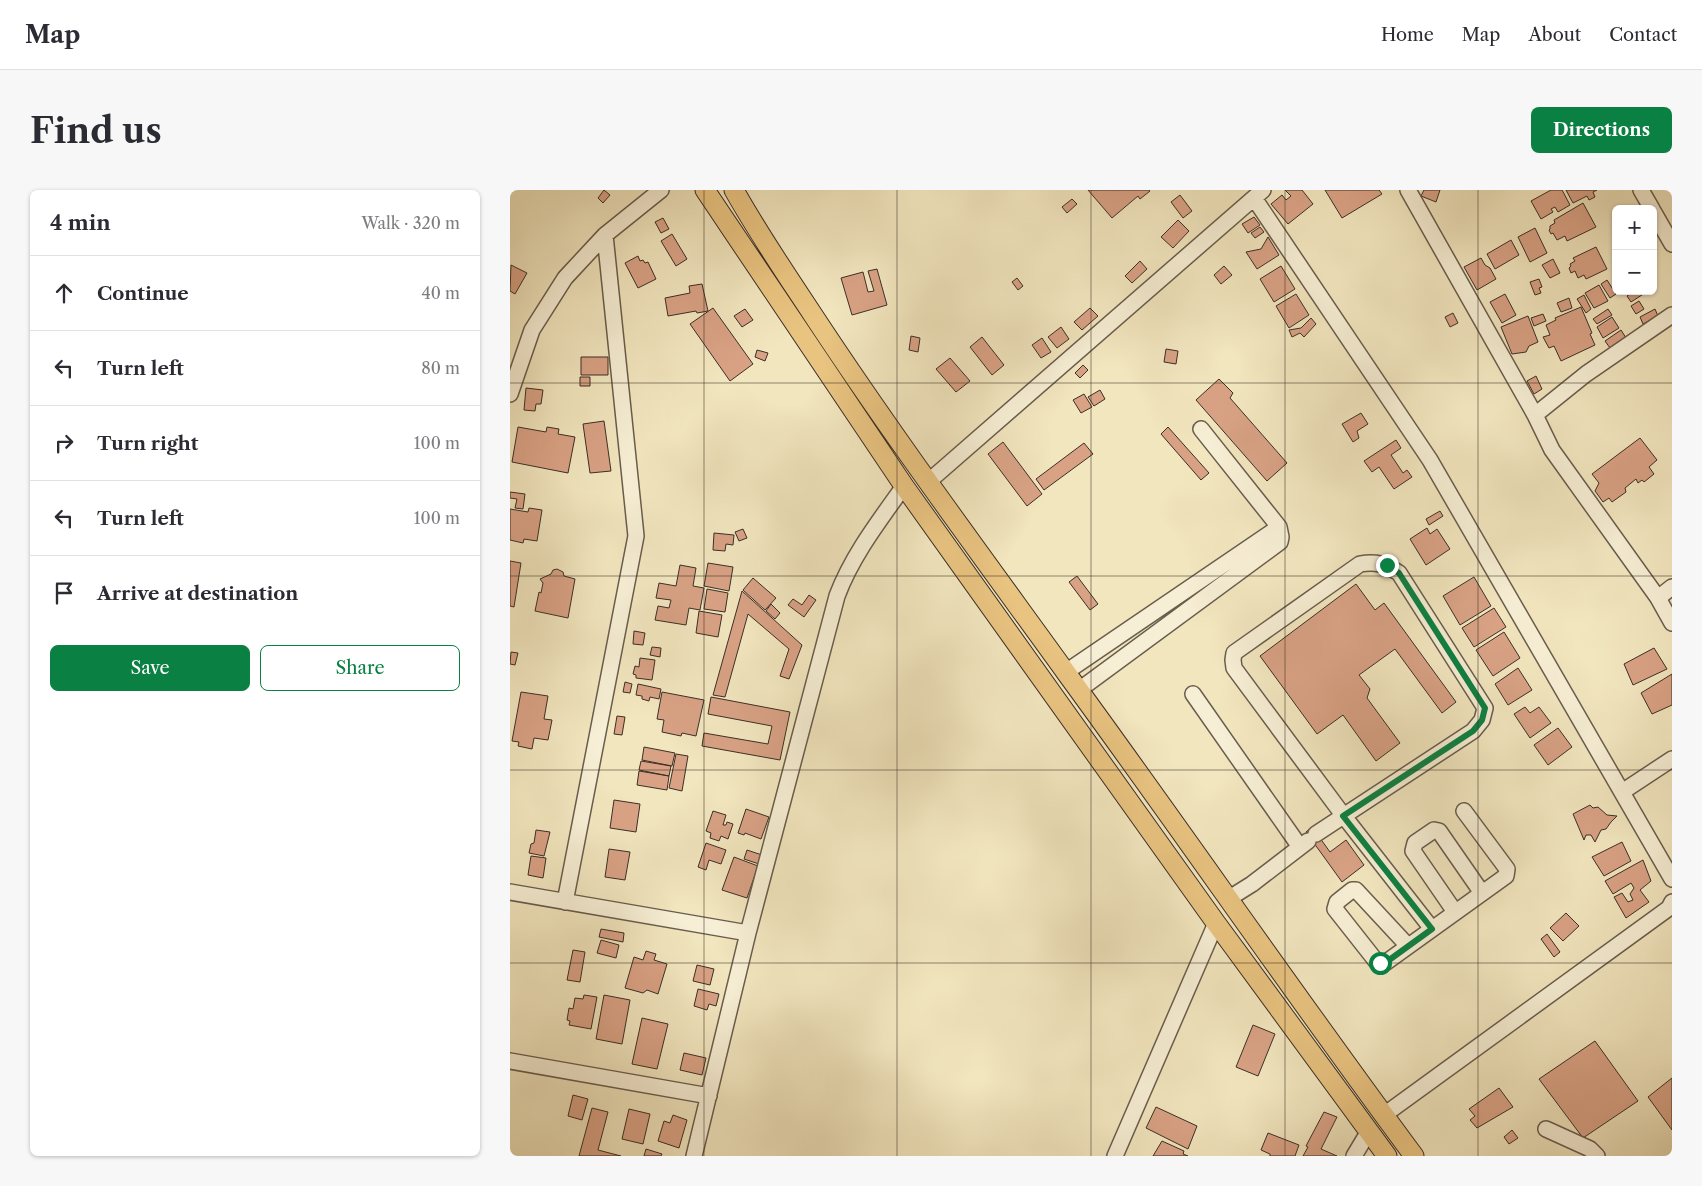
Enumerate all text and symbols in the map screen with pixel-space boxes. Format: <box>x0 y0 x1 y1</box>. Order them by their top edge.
text: Map <box>25 20 80 49</box>
text: Home <box>1381 24 1434 46</box>
text: Map <box>1462 24 1500 46</box>
text: About <box>1528 24 1581 46</box>
text: Contact <box>1609 24 1677 46</box>
button: Directions <box>1531 107 1672 153</box>
text: Find us <box>30 109 162 152</box>
map controls <box>1612 205 1657 295</box>
button: + <box>1612 205 1657 250</box>
text: 4 min <box>50 210 111 235</box>
text: Walk · 320 m <box>361 213 460 233</box>
button: − <box>1612 250 1657 295</box>
icon: ahead <box>50 279 78 307</box>
text: Continue <box>97 282 189 305</box>
text: 40 m <box>421 283 460 303</box>
icon: left <box>50 354 78 382</box>
text: Turn left <box>97 357 184 380</box>
text: 80 m <box>421 358 460 378</box>
icon: right <box>50 429 78 457</box>
text: Turn right <box>97 432 198 455</box>
text: 100 m <box>414 433 460 453</box>
icon: left <box>50 504 78 532</box>
text: Turn left <box>97 507 184 530</box>
text: 100 m <box>414 508 460 528</box>
route end <box>1376 554 1399 577</box>
icon: arrive <box>50 579 78 607</box>
text: Arrive at destination <box>97 582 298 605</box>
button: Save <box>50 645 250 691</box>
button: Share <box>260 645 460 691</box>
route start <box>1369 952 1392 975</box>

